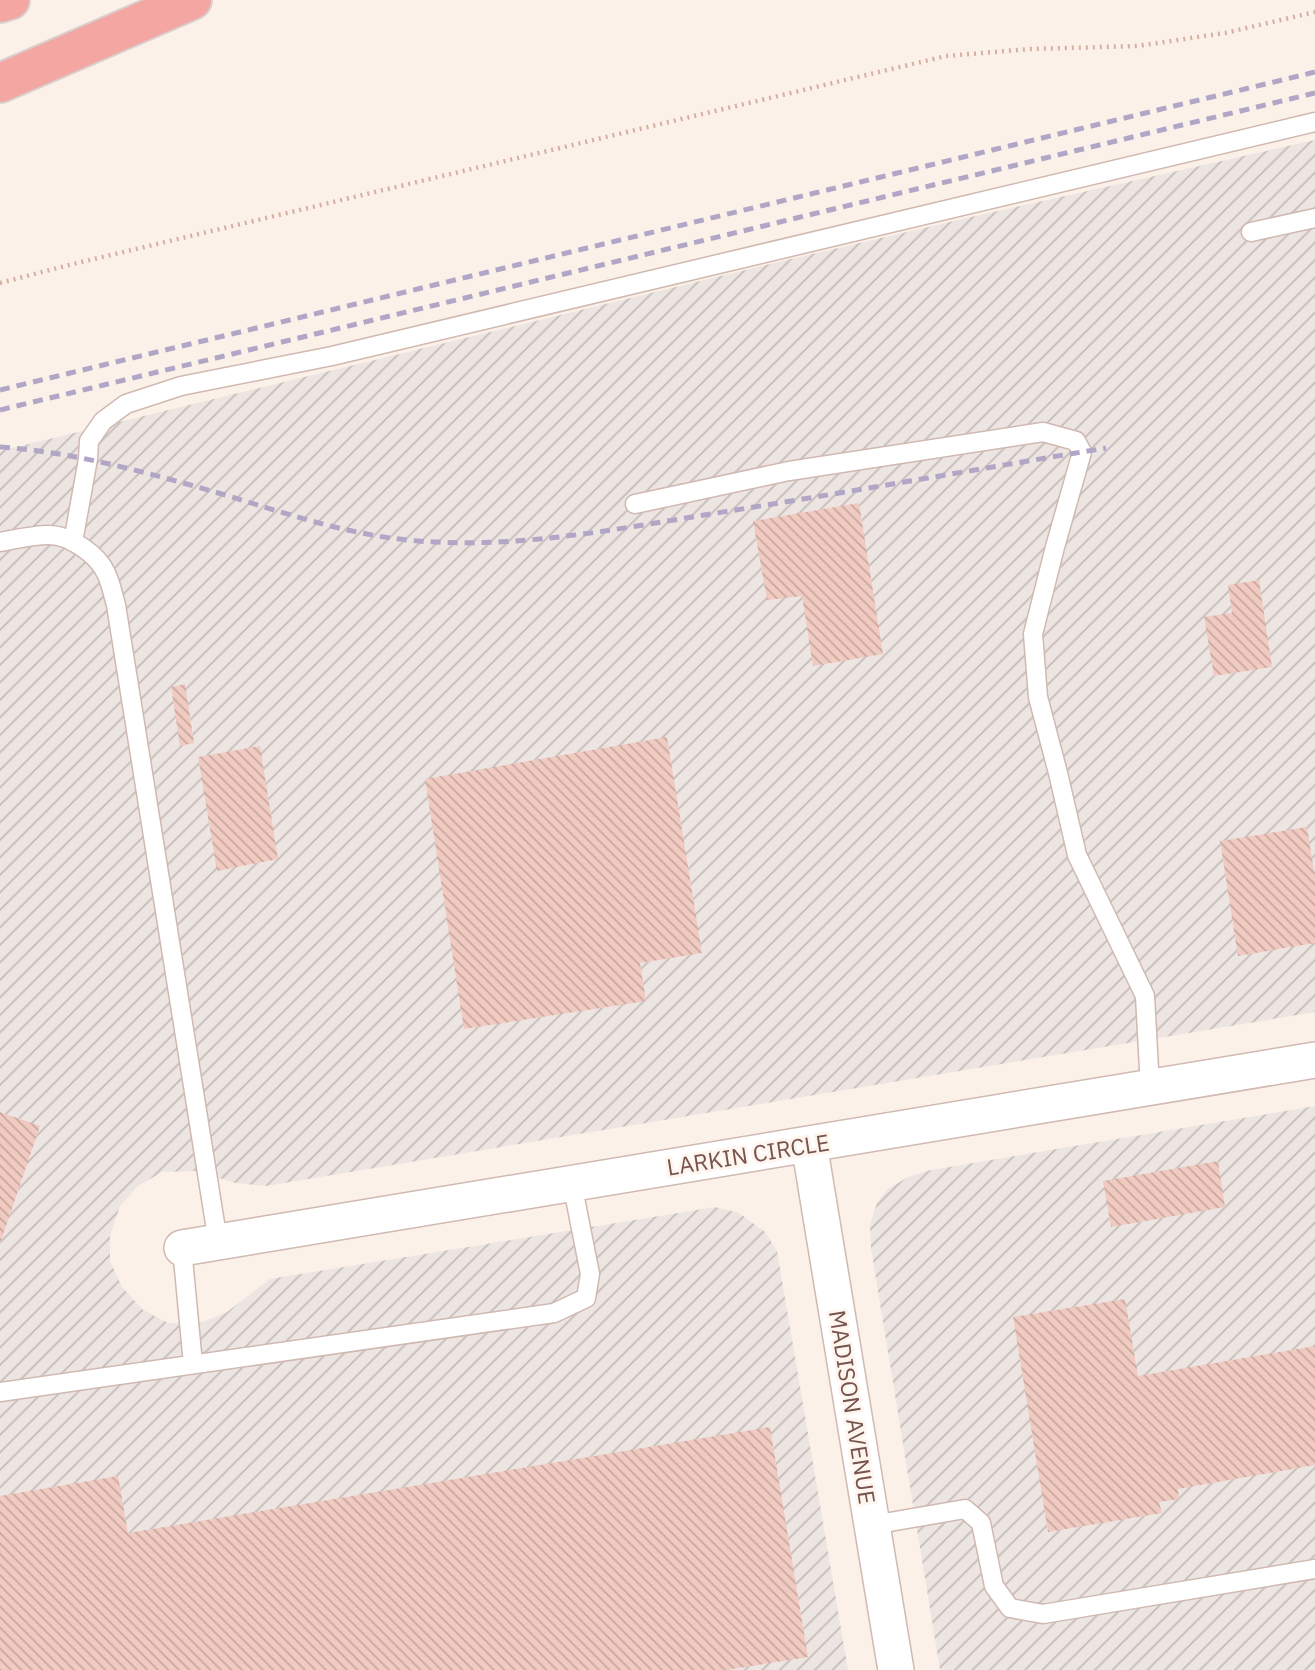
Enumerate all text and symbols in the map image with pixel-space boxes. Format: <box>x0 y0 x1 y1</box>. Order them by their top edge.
street label: LARKIN CIRCLE <box>665 1126 831 1182</box>
street label: MADISON AVENUE <box>823 1308 883 1506</box>

